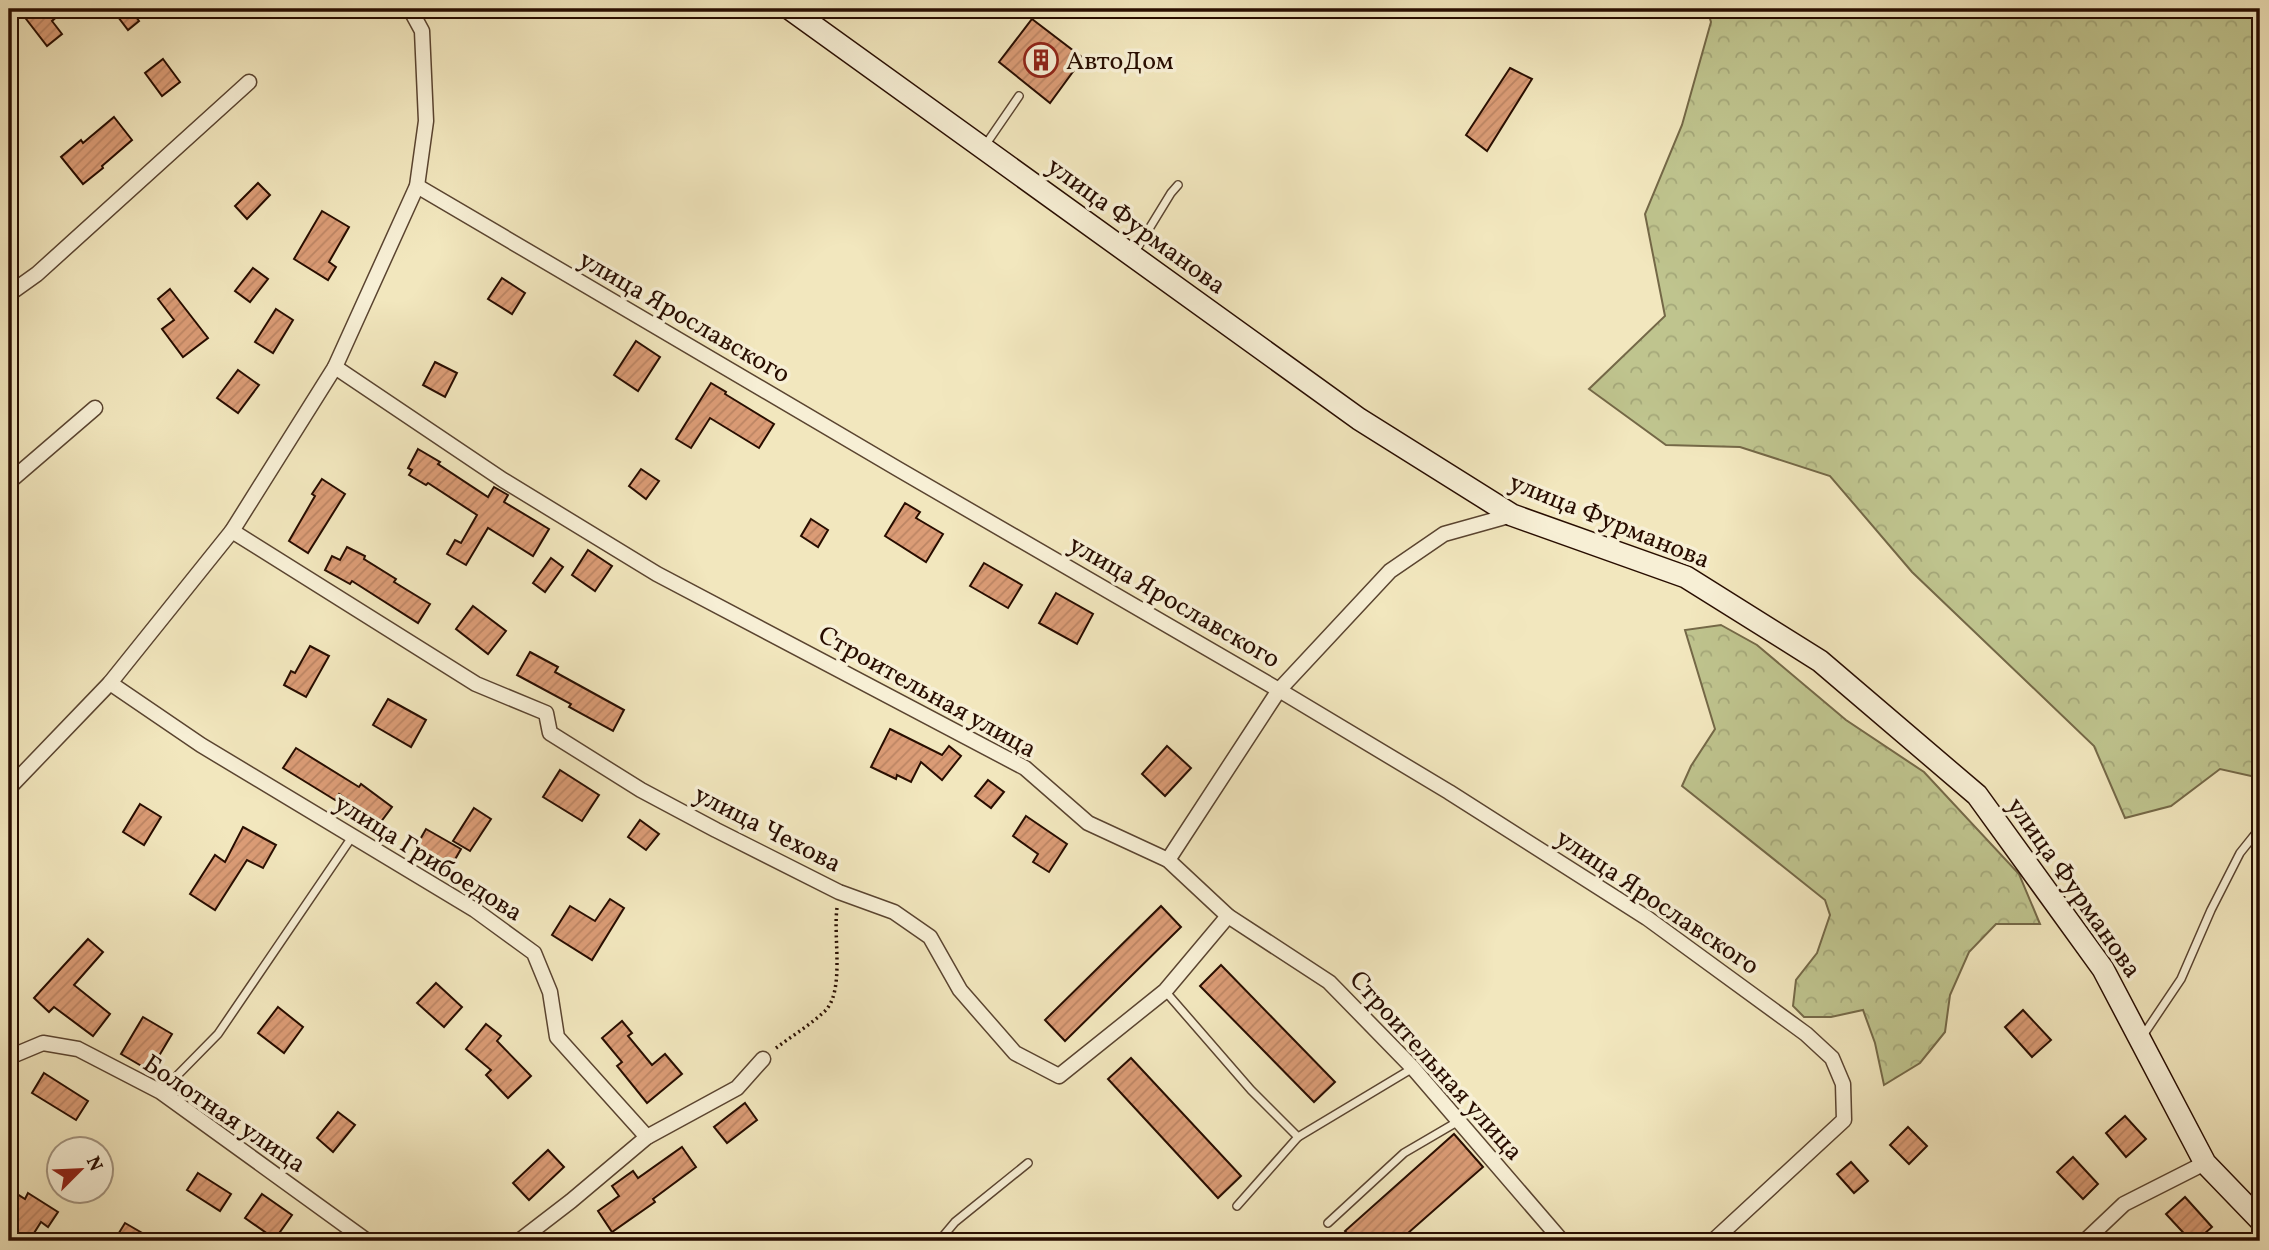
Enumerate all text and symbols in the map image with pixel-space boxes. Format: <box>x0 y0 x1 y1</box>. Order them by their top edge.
building icon: АвтоДом <box>1022 41 1060 79</box>
place label: АвтоДом <box>1066 44 1174 80</box>
street label: улица Фурманова <box>1039 149 1233 304</box>
street label: улица Ярославского <box>572 242 796 393</box>
street label: улица Фурманова <box>1503 465 1715 579</box>
street label: улица Ярославского <box>1062 527 1286 678</box>
street label: Строительная улица <box>811 618 1043 768</box>
street label: улица Чехова <box>687 777 847 882</box>
street label: улица Грибоедова <box>327 786 529 931</box>
street label: улица Фурманова <box>1997 790 2149 986</box>
street label: улица Ярославского <box>1548 821 1766 984</box>
street label: Строительная улица <box>1340 963 1531 1169</box>
street label: Болотная улица <box>135 1047 313 1183</box>
north arrow <box>46 1134 116 1204</box>
text: N <box>79 1152 108 1176</box>

